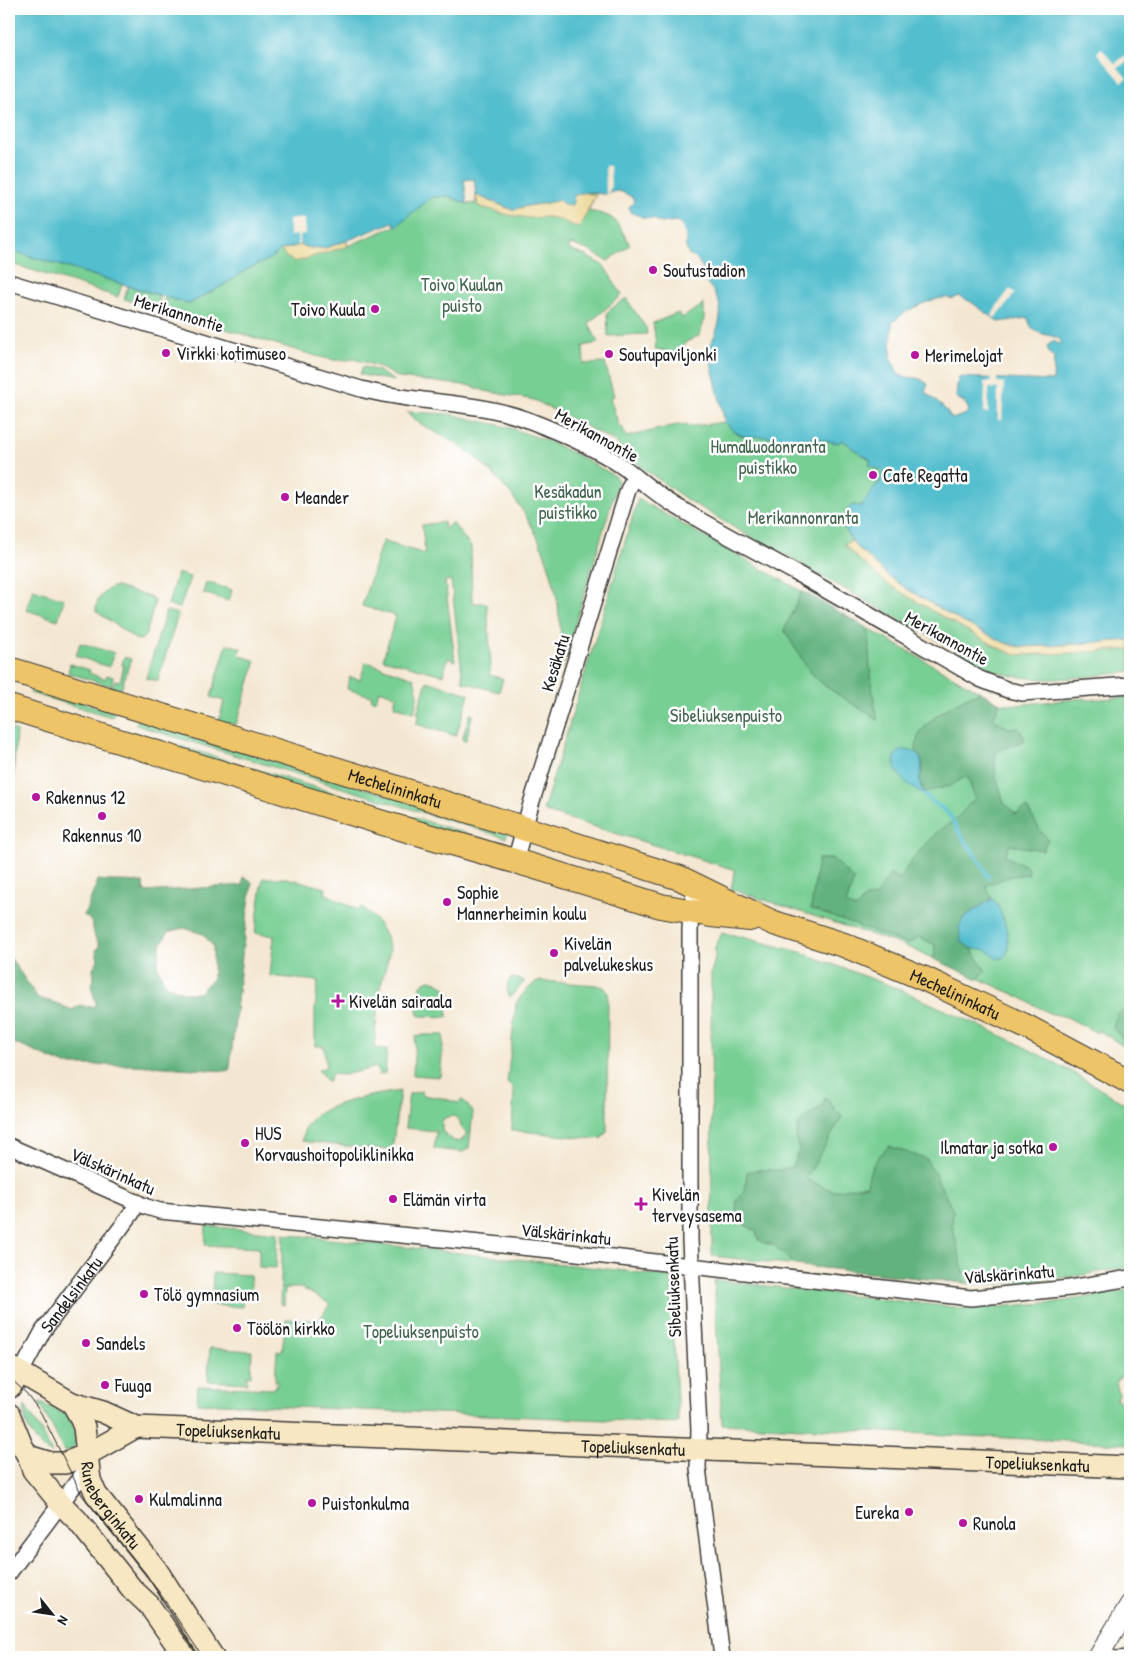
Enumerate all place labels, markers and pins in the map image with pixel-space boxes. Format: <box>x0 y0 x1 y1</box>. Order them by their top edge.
place label: Soutustadion <box>663 258 746 283</box>
marker: Soutustadion <box>647 264 659 276</box>
place label: Toivo Kuula <box>291 297 365 322</box>
marker: Toivo Kuula <box>369 303 381 315</box>
place label: Virkki kotimuseo <box>176 341 286 366</box>
place label: Soutupaviljonki <box>619 342 717 367</box>
place label: Merimelojat <box>925 343 1004 368</box>
marker: Virkki kotimuseo <box>160 347 172 359</box>
marker: Soutupaviljonki <box>603 348 615 360</box>
marker: Merimelojat <box>909 349 921 361</box>
place label: Cafe Regatta <box>883 463 968 488</box>
marker: Cafe Regatta <box>867 469 879 481</box>
place label: Meander <box>295 485 349 510</box>
marker: Meander <box>279 491 291 503</box>
place label: Rakennus 12 <box>46 785 126 810</box>
marker: Rakennus 12 <box>30 791 42 803</box>
marker: Rakennus 10 <box>96 810 108 822</box>
place label: Rakennus 10 <box>62 823 142 848</box>
place label: Sophie Mannerheimin koulu <box>457 880 586 926</box>
marker: Sophie Mannerheimin koulu <box>441 896 453 908</box>
place label: Kivelän palvelukeskus <box>564 931 653 977</box>
marker: Kivelän palvelukeskus <box>548 947 560 959</box>
place label: Kivelän sairaala <box>349 989 452 1014</box>
marker: Kivelän sairaala <box>331 994 345 1008</box>
place label: HUS Korvaushoitopoliklinikka <box>255 1121 414 1167</box>
place label: Ilmatar ja sotka <box>940 1135 1043 1160</box>
marker: HUS Korvaushoitopoliklinikka <box>239 1137 251 1149</box>
marker: Ilmatar ja sotka <box>1047 1141 1059 1153</box>
place label: Kivelän terveysasema <box>652 1182 742 1228</box>
place label: Elämän virta <box>403 1187 486 1212</box>
marker: Elämän virta <box>387 1193 399 1205</box>
marker: Kivelän terveysasema <box>634 1197 648 1211</box>
place label: Tölö gymnasium <box>154 1282 259 1307</box>
marker: Tölö gymnasium <box>138 1288 150 1300</box>
place label: Töölön kirkko <box>247 1316 335 1341</box>
marker: Töölön kirkko <box>231 1322 243 1334</box>
place label: Sandels <box>96 1331 145 1356</box>
marker: Sandels <box>80 1337 92 1349</box>
place label: Fuuga <box>114 1373 151 1398</box>
marker: Fuuga <box>99 1379 111 1391</box>
place label: Kulmalinna <box>149 1487 222 1512</box>
place label: Puistonkulma <box>322 1491 409 1516</box>
marker: Kulmalinna <box>133 1493 145 1505</box>
marker: Puistonkulma <box>306 1497 318 1509</box>
place label: Eureka <box>855 1500 899 1525</box>
marker: Eureka <box>903 1506 915 1518</box>
place label: Runola <box>973 1511 1016 1536</box>
marker: Runola <box>957 1517 969 1529</box>

